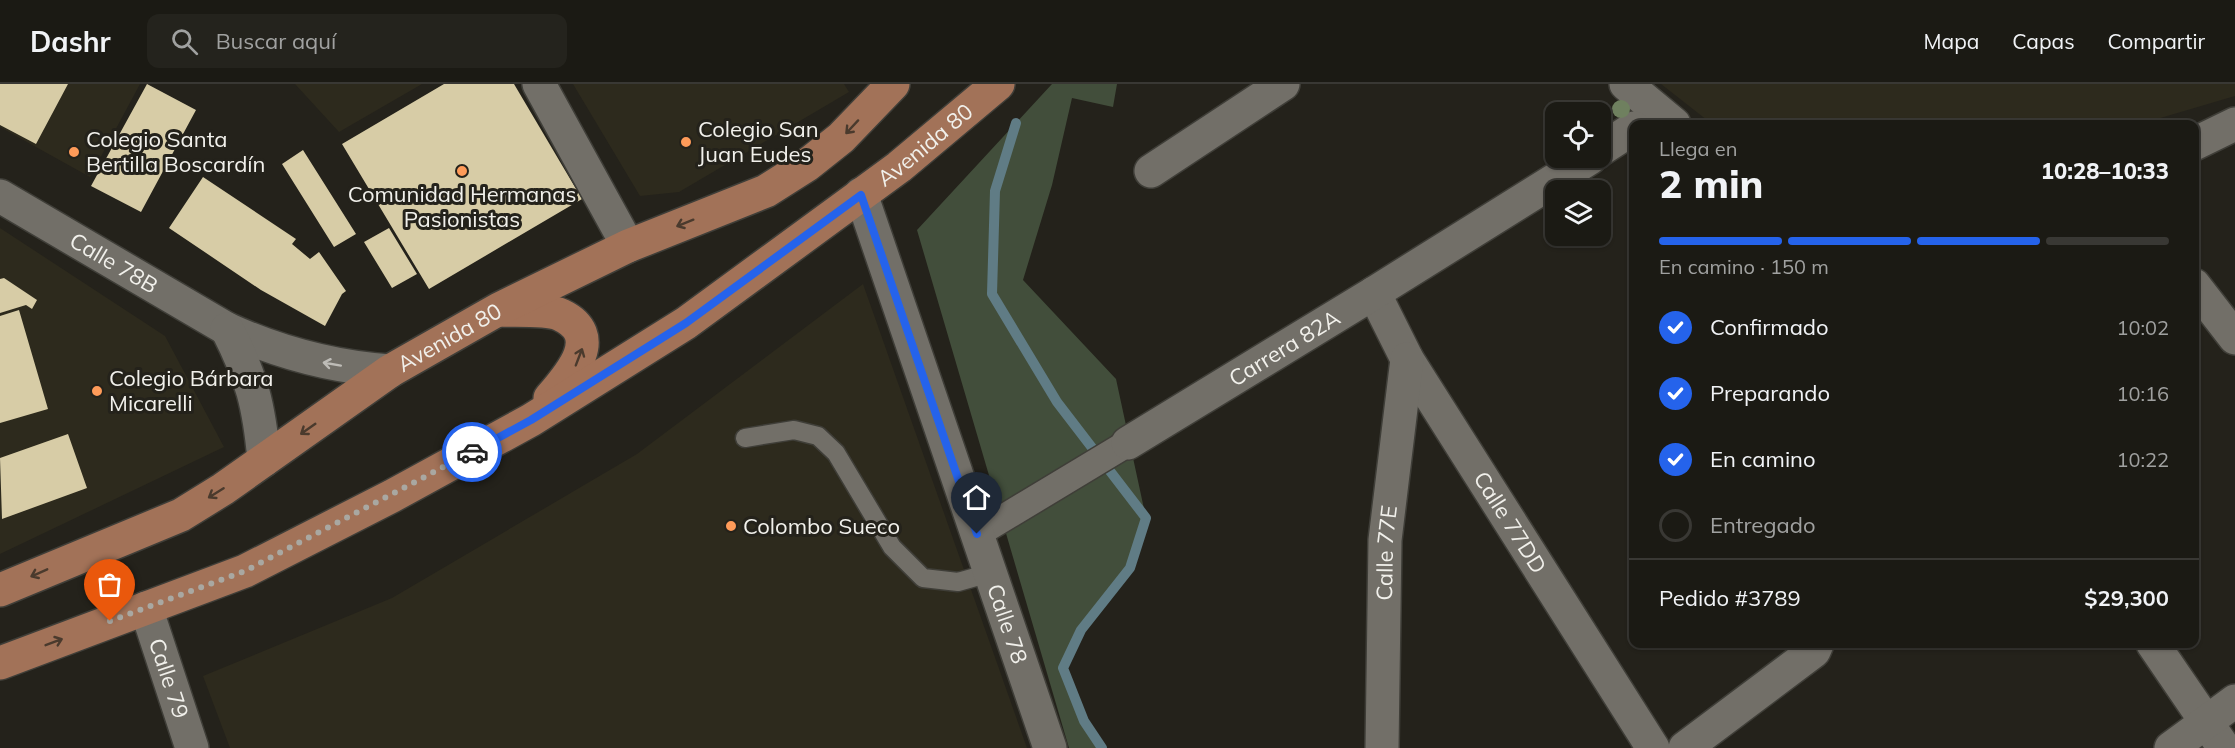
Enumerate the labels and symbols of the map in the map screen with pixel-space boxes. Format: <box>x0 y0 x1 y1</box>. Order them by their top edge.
street label: Avenida 80 <box>871 97 978 192</box>
place label: Colegio San Juan Eudes <box>698 115 819 168</box>
one-way arrow <box>845 119 860 134</box>
place label: Colegio Santa Bertilla Boscardín <box>86 125 265 178</box>
marker: Colegio San Juan Eudes <box>679 135 693 149</box>
marker: Colegio Santa Bertilla Boscardín <box>67 145 81 159</box>
marker: Comunidad Hermanas Pasionistas <box>455 164 469 178</box>
place label: Comunidad Hermanas Pasionistas <box>348 180 576 233</box>
one-way arrow <box>676 218 695 229</box>
street label: Calle 78B <box>65 226 163 299</box>
street label: Avenida 80 <box>392 296 507 378</box>
street label: Carrera 82A <box>1224 303 1345 392</box>
one-way arrow <box>574 349 585 367</box>
one-way arrow <box>322 358 342 369</box>
place label: Colegio Bárbara Micarelli <box>109 364 273 417</box>
marker: Colegio Bárbara Micarelli <box>90 384 104 398</box>
courier <box>442 422 502 482</box>
one-way arrow <box>300 423 316 435</box>
street label: Calle 77DD <box>1468 466 1553 579</box>
pin <box>951 472 1002 534</box>
one-way arrow <box>208 488 225 500</box>
street label: Calle 77E <box>1370 504 1403 601</box>
place label: Colombo Sueco <box>743 512 900 540</box>
marker: Colombo Sueco <box>724 519 738 533</box>
pin <box>84 559 135 621</box>
one-way arrow <box>31 568 49 580</box>
street label: Calle 78 <box>981 580 1034 667</box>
street label: Calle 79 <box>143 635 195 722</box>
one-way arrow <box>45 636 63 647</box>

